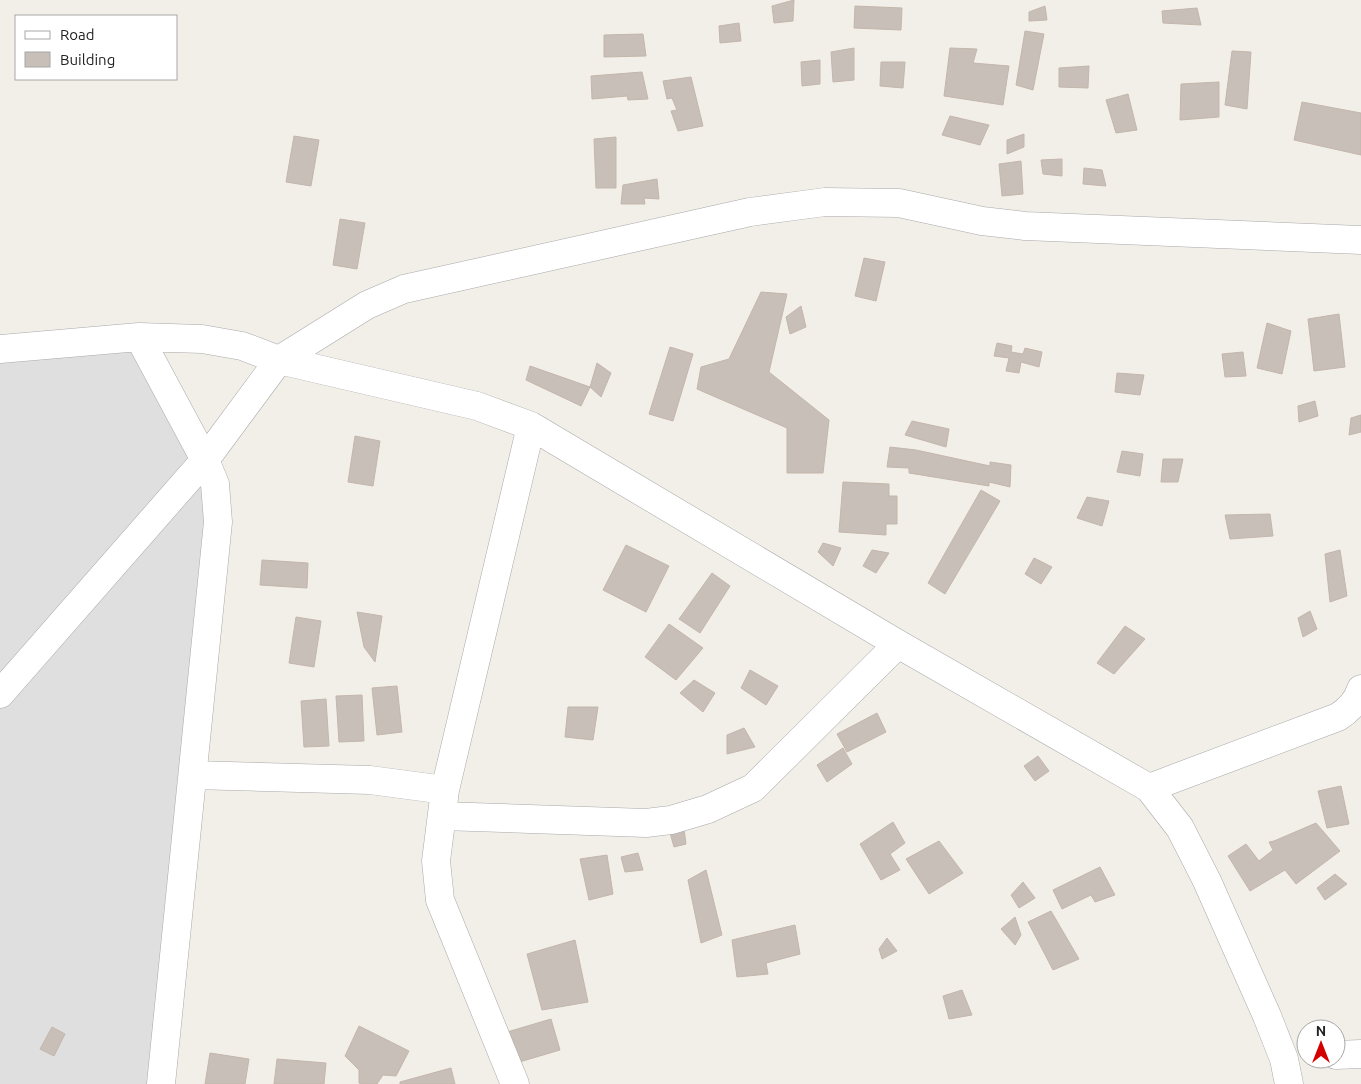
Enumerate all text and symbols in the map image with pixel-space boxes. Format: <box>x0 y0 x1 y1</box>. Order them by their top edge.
legend <box>15 15 178 80</box>
text: Road <box>60 26 95 43</box>
text: Building <box>60 51 115 68</box>
north arrow <box>1296 1019 1346 1069</box>
text: N <box>1316 1023 1326 1039</box>

